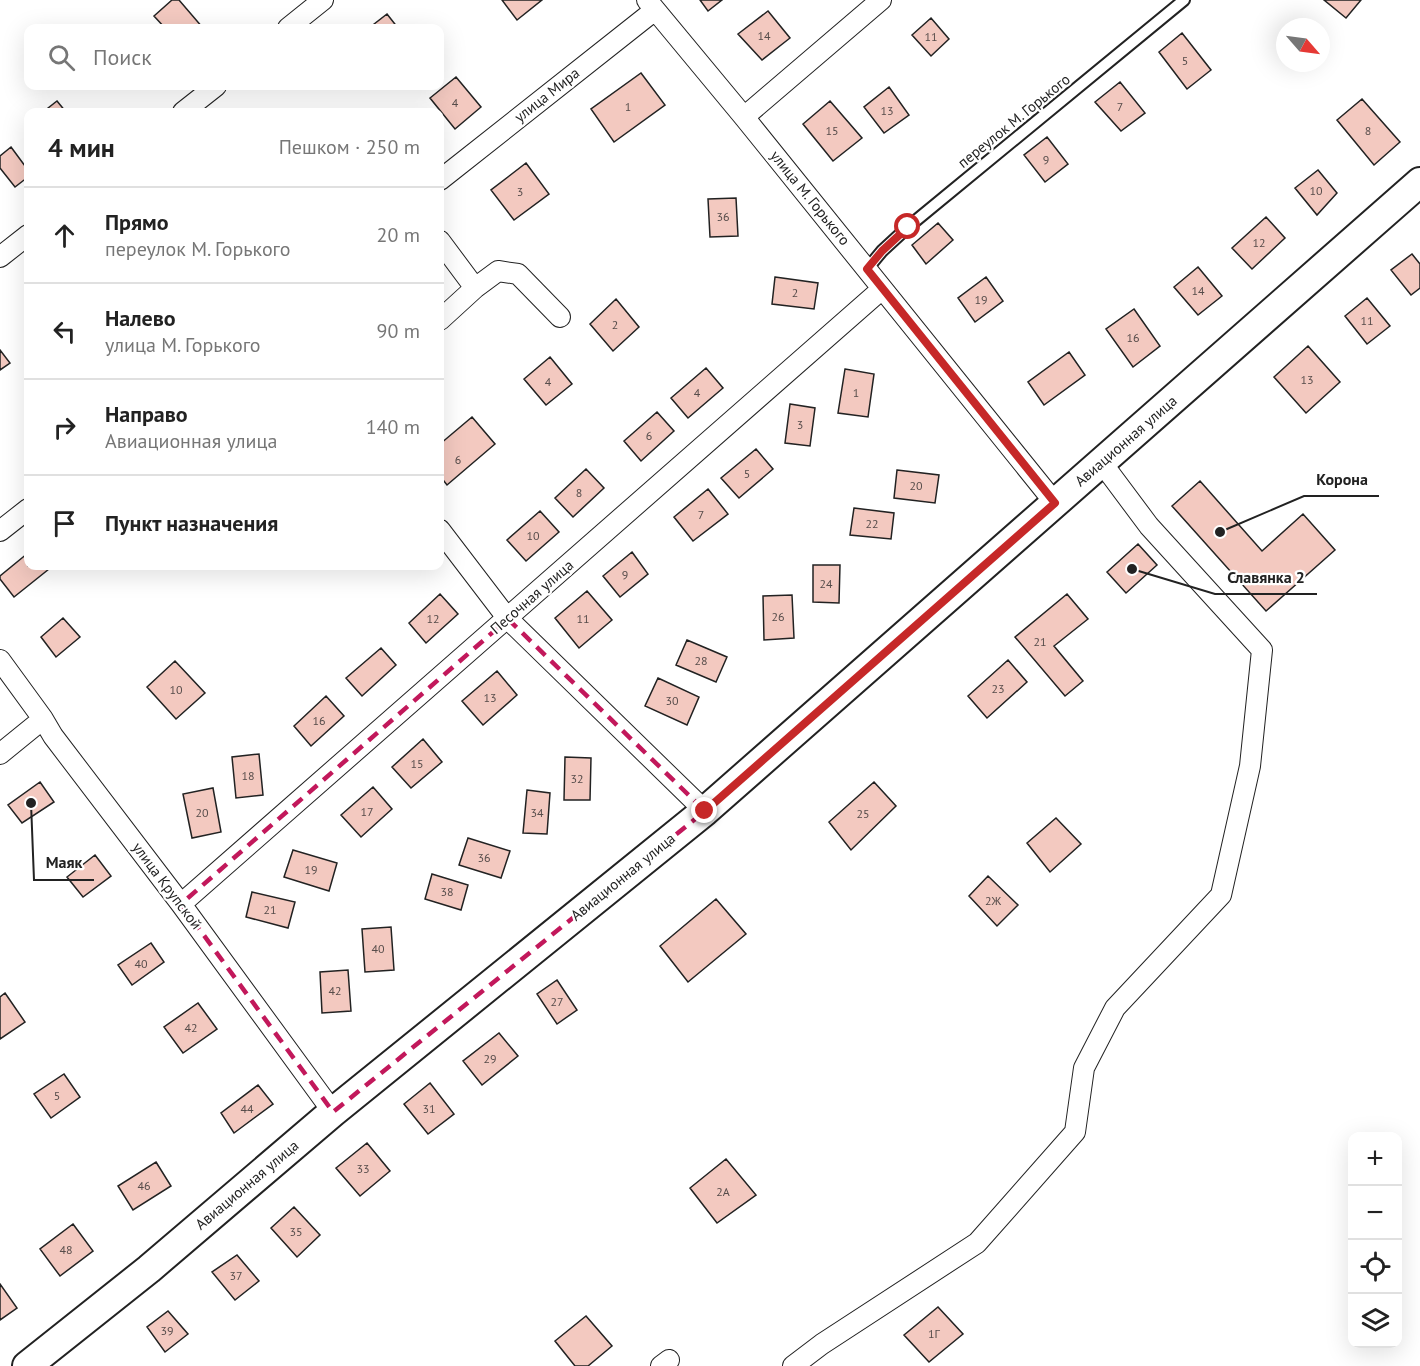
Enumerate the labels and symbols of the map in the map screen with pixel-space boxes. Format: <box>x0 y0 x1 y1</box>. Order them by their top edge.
north arrow <box>1276 18 1330 72</box>
house number: 14 <box>757 28 771 43</box>
house number: 11 <box>924 29 938 44</box>
house number: 5 <box>1182 53 1188 68</box>
street label: улица Мира <box>510 63 583 126</box>
street label: переулок М. Горького <box>954 69 1074 172</box>
house number: 4 <box>452 95 459 110</box>
house number: 1 <box>625 99 631 114</box>
house number: 7 <box>1117 99 1123 114</box>
house number: 13 <box>880 103 894 118</box>
house number: 15 <box>825 123 839 138</box>
house number: 8 <box>1365 123 1371 138</box>
street label: улица М. Горького <box>766 146 854 249</box>
house number: 9 <box>1043 152 1049 167</box>
house number: 10 <box>1309 183 1323 198</box>
house number: 3 <box>517 184 523 199</box>
house number: 36 <box>716 209 730 224</box>
route start <box>894 213 920 239</box>
house number: 12 <box>1252 235 1266 250</box>
house number: 14 <box>1191 283 1205 298</box>
house number: 2 <box>792 285 798 300</box>
house number: 19 <box>974 292 988 307</box>
house number: 11 <box>1360 313 1374 328</box>
house number: 2 <box>612 317 618 332</box>
house number: 16 <box>1126 330 1140 345</box>
house number: 13 <box>1300 372 1314 387</box>
house number: 4 <box>545 374 552 389</box>
house number: 4 <box>694 385 701 400</box>
house number: 1 <box>853 385 859 400</box>
street label: Авиационная улица <box>1071 391 1181 490</box>
house number: 3 <box>797 417 803 432</box>
house number: 6 <box>646 428 652 443</box>
house number: 6 <box>455 452 461 467</box>
callout: Корона <box>1304 462 1379 496</box>
house number: 5 <box>744 466 750 481</box>
text: Корона <box>1316 469 1368 489</box>
house number: 20 <box>909 478 923 493</box>
house number: 8 <box>576 485 582 500</box>
house number: 7 <box>698 507 704 522</box>
house number: 22 <box>865 516 879 531</box>
house number: 10 <box>526 528 540 543</box>
street label: Песочная улица <box>486 555 577 638</box>
callout: Славянка 2 <box>1215 560 1317 594</box>
house number: 9 <box>622 567 628 582</box>
text: Славянка 2 <box>1227 567 1305 587</box>
house number: 24 <box>819 576 833 591</box>
house number: 26 <box>771 609 785 624</box>
house number: 12 <box>426 611 440 626</box>
house number: 11 <box>576 611 590 626</box>
house number: 21 <box>1033 634 1047 649</box>
house number: 28 <box>694 653 708 668</box>
house number: 23 <box>991 681 1005 696</box>
house number: 10 <box>169 682 183 697</box>
house number: 13 <box>483 690 497 705</box>
house number: 30 <box>665 693 679 708</box>
house number: 16 <box>312 713 326 728</box>
house number: 15 <box>410 756 424 771</box>
house number: 18 <box>241 768 255 783</box>
house number: 32 <box>570 771 584 786</box>
route end <box>691 797 717 823</box>
house number: 17 <box>360 804 374 819</box>
house number: 20 <box>195 805 209 820</box>
house number: 34 <box>530 805 544 820</box>
house number: 25 <box>856 806 870 821</box>
street label: Авиационная улица <box>566 829 679 925</box>
street label: улица Крупской <box>128 838 206 933</box>
callout: Маяк <box>34 846 94 880</box>
house number: 36 <box>477 850 491 865</box>
text: Маяк <box>46 852 82 872</box>
house number: 19 <box>304 862 318 877</box>
house number: 38 <box>440 884 454 899</box>
house number: 2Ж <box>985 893 1001 908</box>
house number: 21 <box>263 902 277 917</box>
house number: 40 <box>371 941 385 956</box>
house number: 40 <box>134 956 148 971</box>
house number: 42 <box>328 983 342 998</box>
house number: 27 <box>550 994 564 1009</box>
house number: 42 <box>184 1020 198 1035</box>
house number: 29 <box>483 1051 497 1066</box>
house number: 5 <box>54 1088 60 1103</box>
house number: 44 <box>240 1101 254 1116</box>
house number: 31 <box>422 1101 436 1116</box>
street label: Авиационная улица <box>191 1136 302 1233</box>
house number: 33 <box>356 1161 370 1176</box>
house number: 46 <box>137 1178 151 1193</box>
house number: 2А <box>716 1184 730 1199</box>
house number: 35 <box>289 1224 303 1239</box>
house number: 48 <box>59 1242 73 1257</box>
house number: 37 <box>229 1268 243 1283</box>
house number: 39 <box>160 1323 174 1338</box>
house number: 1Г <box>928 1326 941 1341</box>

